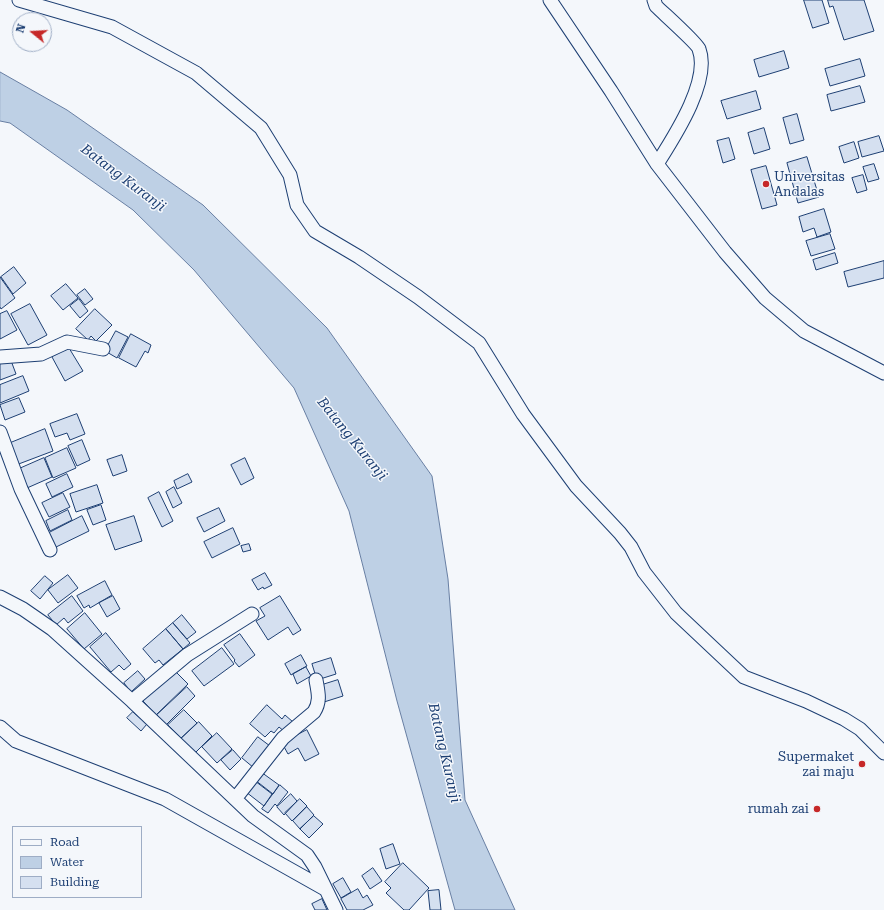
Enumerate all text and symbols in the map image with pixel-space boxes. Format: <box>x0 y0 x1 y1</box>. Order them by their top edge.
north arrow <box>12 12 52 52</box>
text: N <box>14 22 29 34</box>
water label: Batang Kuranji <box>77 141 169 215</box>
place label: Universitas Andalas <box>774 169 845 200</box>
marker: Universitas Andalas <box>761 179 771 189</box>
water label: Batang Kuranji <box>313 394 391 484</box>
water label: Batang Kuranji <box>424 702 464 804</box>
place label: Supermaket zai maju <box>778 749 854 780</box>
marker: Supermaket zai maju <box>857 759 867 769</box>
place label: rumah zai <box>748 801 809 817</box>
marker: rumah zai <box>812 804 822 814</box>
legend <box>12 826 142 898</box>
text: Road <box>50 835 79 849</box>
text: Water <box>50 855 84 869</box>
text: Building <box>50 875 99 889</box>

